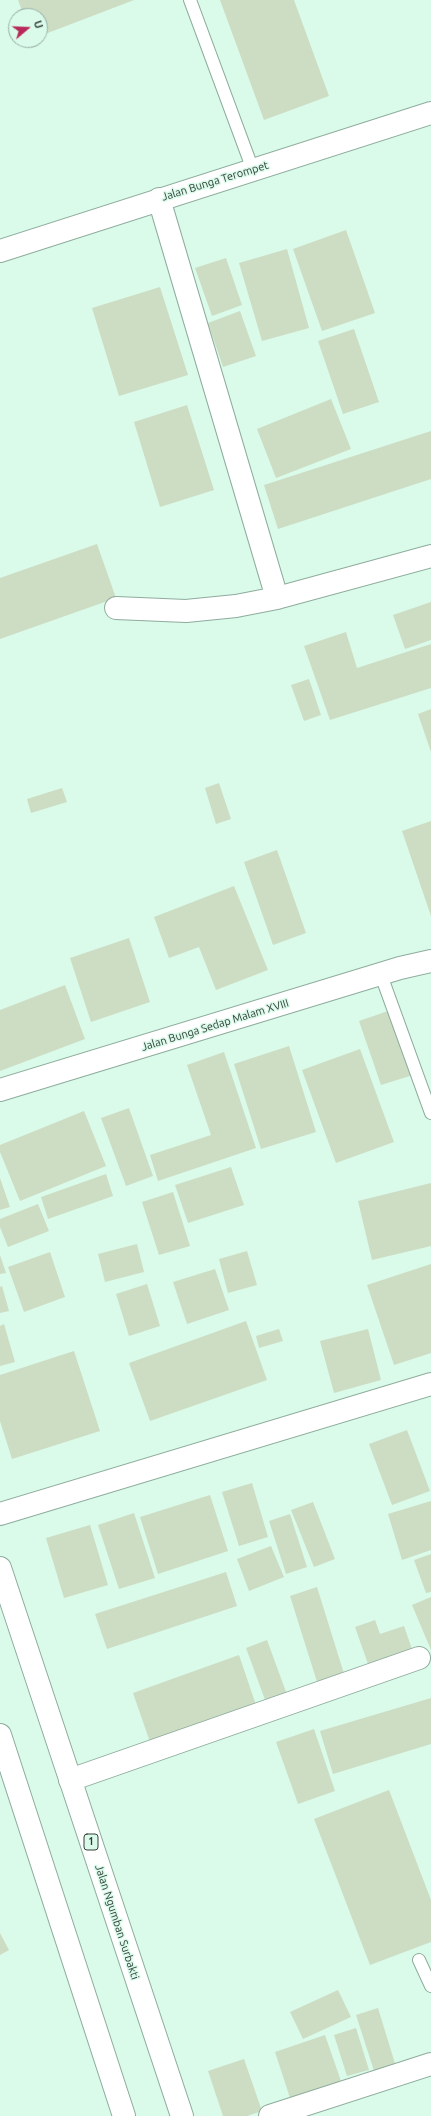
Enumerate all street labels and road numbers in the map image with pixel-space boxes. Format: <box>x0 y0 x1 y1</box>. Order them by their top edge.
street label: Jalan Bunga Terompet <box>160 158 270 204</box>
street label: Jalan Bunga Sedap Malam XVIII <box>140 996 290 1054</box>
road number: 1 <box>84 1834 98 1850</box>
street label: Jalan Ngumban Surbakti <box>92 1863 142 1981</box>

